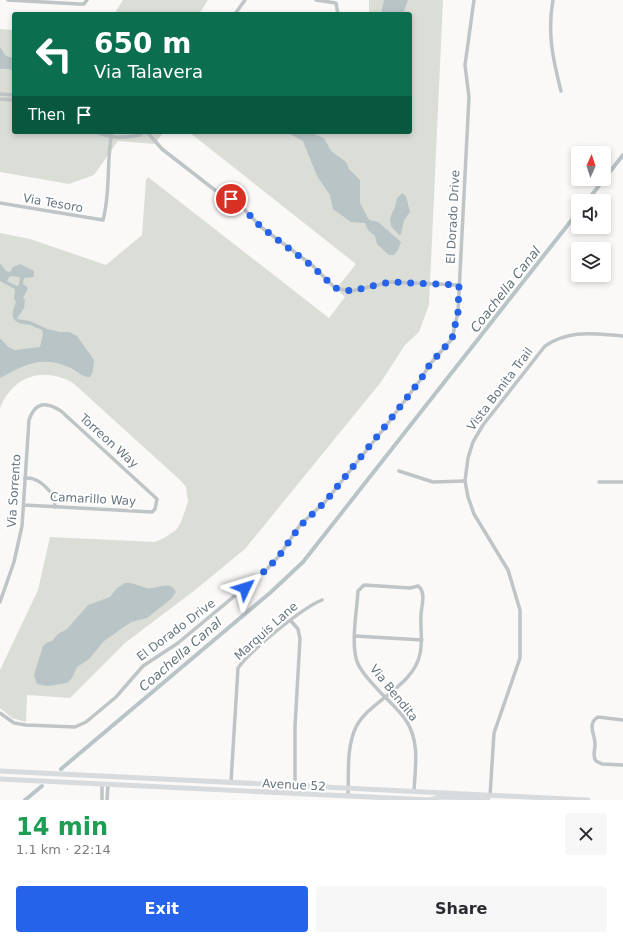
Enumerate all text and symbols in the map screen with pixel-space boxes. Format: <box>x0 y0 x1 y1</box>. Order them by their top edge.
text: 650 m <box>94 27 191 60</box>
icon: left <box>28 28 80 80</box>
text: Via Talavera <box>94 61 203 82</box>
icon: arrive <box>73 104 95 126</box>
text: Then <box>28 106 65 124</box>
north arrow <box>571 146 611 186</box>
map controls <box>571 146 611 282</box>
street label: El Dorado Drive <box>444 170 462 264</box>
pin <box>214 182 248 216</box>
icon: arrive <box>220 188 242 210</box>
street label: Via Tesoro <box>22 191 84 215</box>
button: sound <box>571 194 611 234</box>
button: layers <box>571 242 611 282</box>
water label: Coachella Canal <box>467 243 544 335</box>
street label: Vista Bonita Trail <box>464 345 536 433</box>
street label: Torreon Way <box>76 410 141 471</box>
street label: Via Sorrento <box>4 454 24 528</box>
street label: Camarillo Way <box>49 490 137 508</box>
position arrow <box>224 567 266 609</box>
street label: El Dorado Drive <box>134 596 218 664</box>
street label: Marquis Lane <box>232 599 300 663</box>
water label: Coachella Canal <box>136 614 225 694</box>
street label: Via Bendita <box>367 662 421 724</box>
street label: Avenue 52 <box>262 776 326 794</box>
text: 14 min <box>16 813 108 841</box>
button: close <box>565 813 607 855</box>
text: 1.1 km · 22:14 <box>16 842 111 857</box>
button: Exit <box>16 886 308 932</box>
button: Share <box>316 886 607 932</box>

